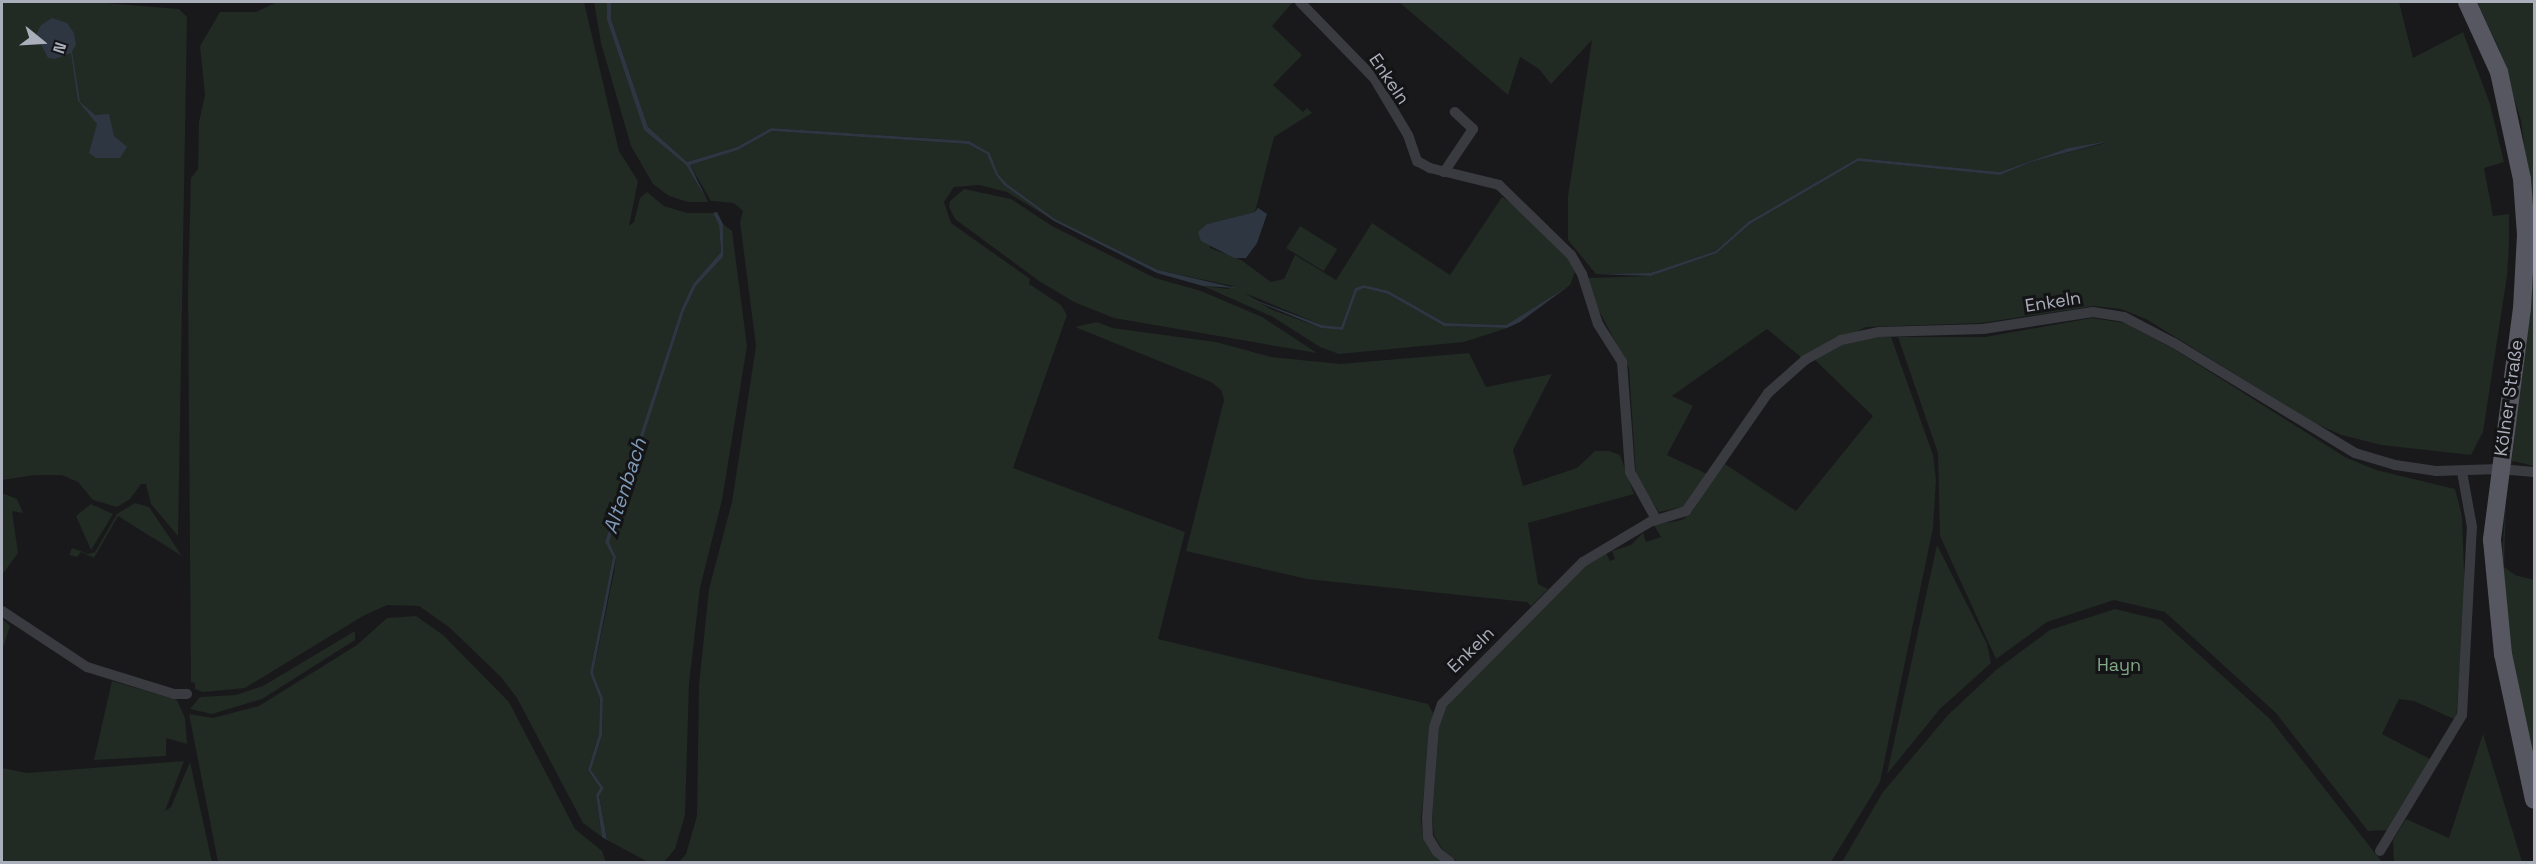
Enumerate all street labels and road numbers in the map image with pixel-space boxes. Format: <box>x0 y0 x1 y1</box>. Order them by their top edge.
street label: Enkeln <box>1364 50 1414 108</box>
street label: Enkeln <box>2023 287 2083 317</box>
street label: Kölner Straße <box>2490 338 2528 458</box>
street label: Enkeln <box>1443 623 1499 677</box>

